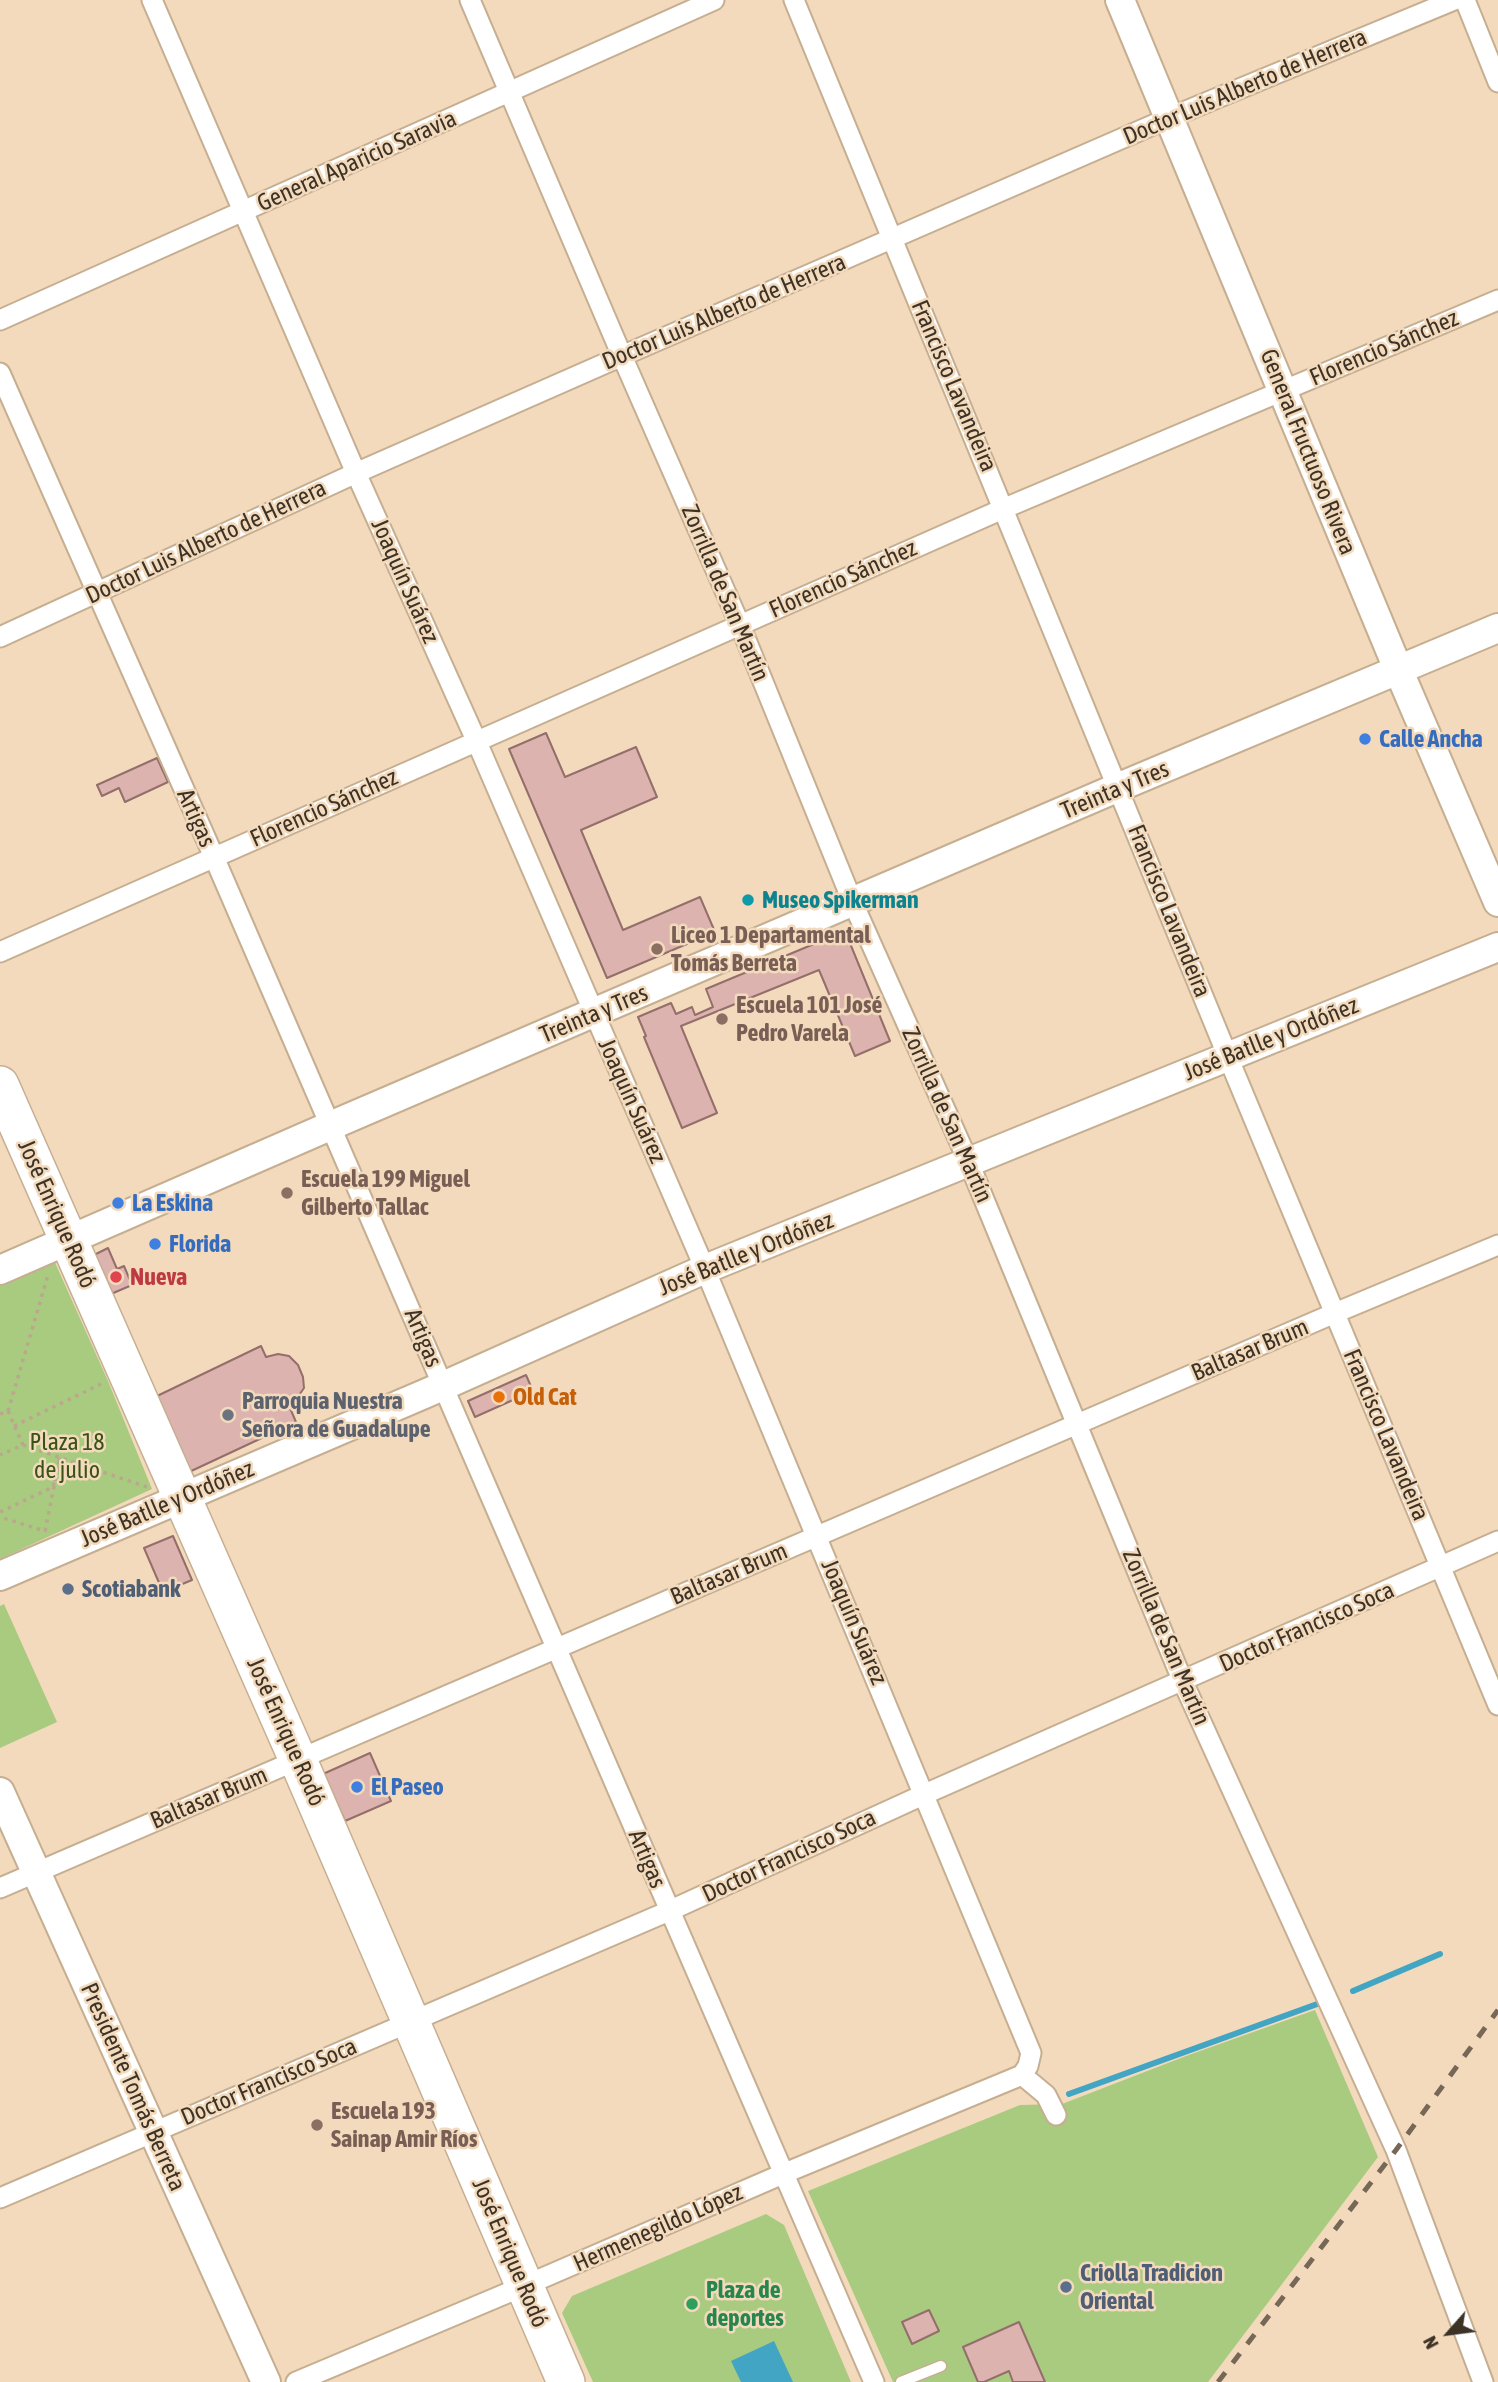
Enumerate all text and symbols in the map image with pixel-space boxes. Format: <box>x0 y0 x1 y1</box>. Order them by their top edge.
street label: Doctor Luis Alberto de Herrera <box>1119 23 1371 151</box>
street label: General Aparicio Saravia <box>253 104 461 218</box>
street label: Doctor Luis Alberto de Herrera <box>598 248 850 376</box>
street label: Francisco Lavandeira <box>905 296 1003 476</box>
street label: Florencio Sánchez <box>1305 304 1463 392</box>
street label: General Fructuoso Rivera <box>1254 345 1362 559</box>
street label: Doctor Luis Alberto de Herrera <box>81 474 331 610</box>
street label: Zorrilla de San Martín <box>675 500 775 686</box>
street label: Joaquín Suárez <box>365 514 445 648</box>
street label: Florencio Sánchez <box>765 534 921 624</box>
place label: Calle Ancha <box>1379 725 1483 753</box>
marker: Calle Ancha <box>1357 731 1373 747</box>
street label: Treinta y Tres <box>1057 754 1173 826</box>
street label: Florencio Sánchez <box>246 763 402 853</box>
street label: Artigas <box>171 785 221 851</box>
street label: Francisco Lavandeira <box>1121 821 1217 1001</box>
place label: Museo Spikerman <box>762 886 919 914</box>
marker: Museo Spikerman <box>740 892 756 908</box>
place label: Liceo 1 Departamental Tomás Berreta <box>671 921 871 977</box>
marker: Liceo 1 Departamental Tomás Berreta <box>649 941 665 957</box>
street label: Treinta y Tres <box>536 978 652 1050</box>
place label: Escuela 101 José Pedro Varela <box>736 991 882 1047</box>
street label: José Batlle y Ordóñez <box>1179 991 1363 1087</box>
marker: Escuela 101 José Pedro Varela <box>714 1011 730 1027</box>
street label: Zorrilla de San Martín <box>895 1023 999 1207</box>
street label: Joaquín Suárez <box>592 1034 672 1168</box>
street label: José Enrique Rodó <box>11 1135 103 1293</box>
place label: Escuela 199 Miguel Gilberto Tallac <box>301 1165 470 1221</box>
marker: Escuela 199 Miguel Gilberto Tallac <box>279 1185 295 1201</box>
place label: La Eskina <box>132 1189 213 1217</box>
marker: La Eskina <box>110 1195 126 1211</box>
street label: José Batlle y Ordóñez <box>654 1206 838 1302</box>
place label: Florida <box>169 1230 231 1258</box>
marker: Florida <box>147 1236 163 1252</box>
place label: Nueva <box>130 1263 187 1291</box>
marker: Nueva <box>108 1269 124 1285</box>
street label: Artigas <box>398 1305 448 1371</box>
street label: Baltasar Brum <box>1187 1312 1313 1388</box>
street label: Francisco Lavandeira <box>1337 1345 1435 1525</box>
place label: Old Cat <box>513 1383 577 1411</box>
place label: Parroquia Nuestra Señora de Guadalupe <box>242 1387 431 1443</box>
marker: Old Cat <box>491 1389 507 1405</box>
marker: Parroquia Nuestra Señora de Guadalupe <box>220 1407 236 1423</box>
park label: Plaza 18 de julio <box>30 1428 104 1484</box>
street label: José Batlle y Ordóñez <box>76 1454 258 1554</box>
street label: Baltasar Brum <box>666 1536 792 1612</box>
street label: Zorrilla de San Martín <box>1116 1544 1216 1730</box>
street label: Joaquín Suárez <box>815 1555 893 1689</box>
place label: Scotiabank <box>82 1575 181 1603</box>
street label: Doctor Francisco Soca <box>1215 1576 1399 1678</box>
marker: Scotiabank <box>60 1581 76 1597</box>
street label: José Enrique Rodó <box>240 1653 332 1811</box>
street label: Baltasar Brum <box>146 1760 272 1836</box>
place label: El Paseo <box>371 1773 444 1801</box>
marker: El Paseo <box>349 1779 365 1795</box>
street label: Doctor Francisco Soca <box>698 1803 880 1909</box>
street label: Artigas <box>622 1826 672 1892</box>
street label: Presidente Tomás Berreta <box>74 1979 192 2195</box>
street label: Doctor Francisco Soca <box>177 2032 361 2132</box>
place label: Escuela 193 Sainap Amir Ríos <box>331 2097 477 2153</box>
marker: Escuela 193 Sainap Amir Ríos <box>309 2117 325 2133</box>
street label: José Enrique Rodó <box>466 2174 554 2332</box>
street label: Hermenegildo López <box>569 2178 747 2278</box>
place label: Criolla Tradicion Oriental <box>1080 2259 1223 2315</box>
place label: Plaza de deportes <box>706 2276 784 2332</box>
marker: Criolla Tradicion Oriental <box>1058 2279 1074 2295</box>
marker: Plaza de deportes <box>684 2296 700 2312</box>
north arrow <box>1414 2298 1484 2368</box>
text: N <box>1418 2333 1443 2353</box>

